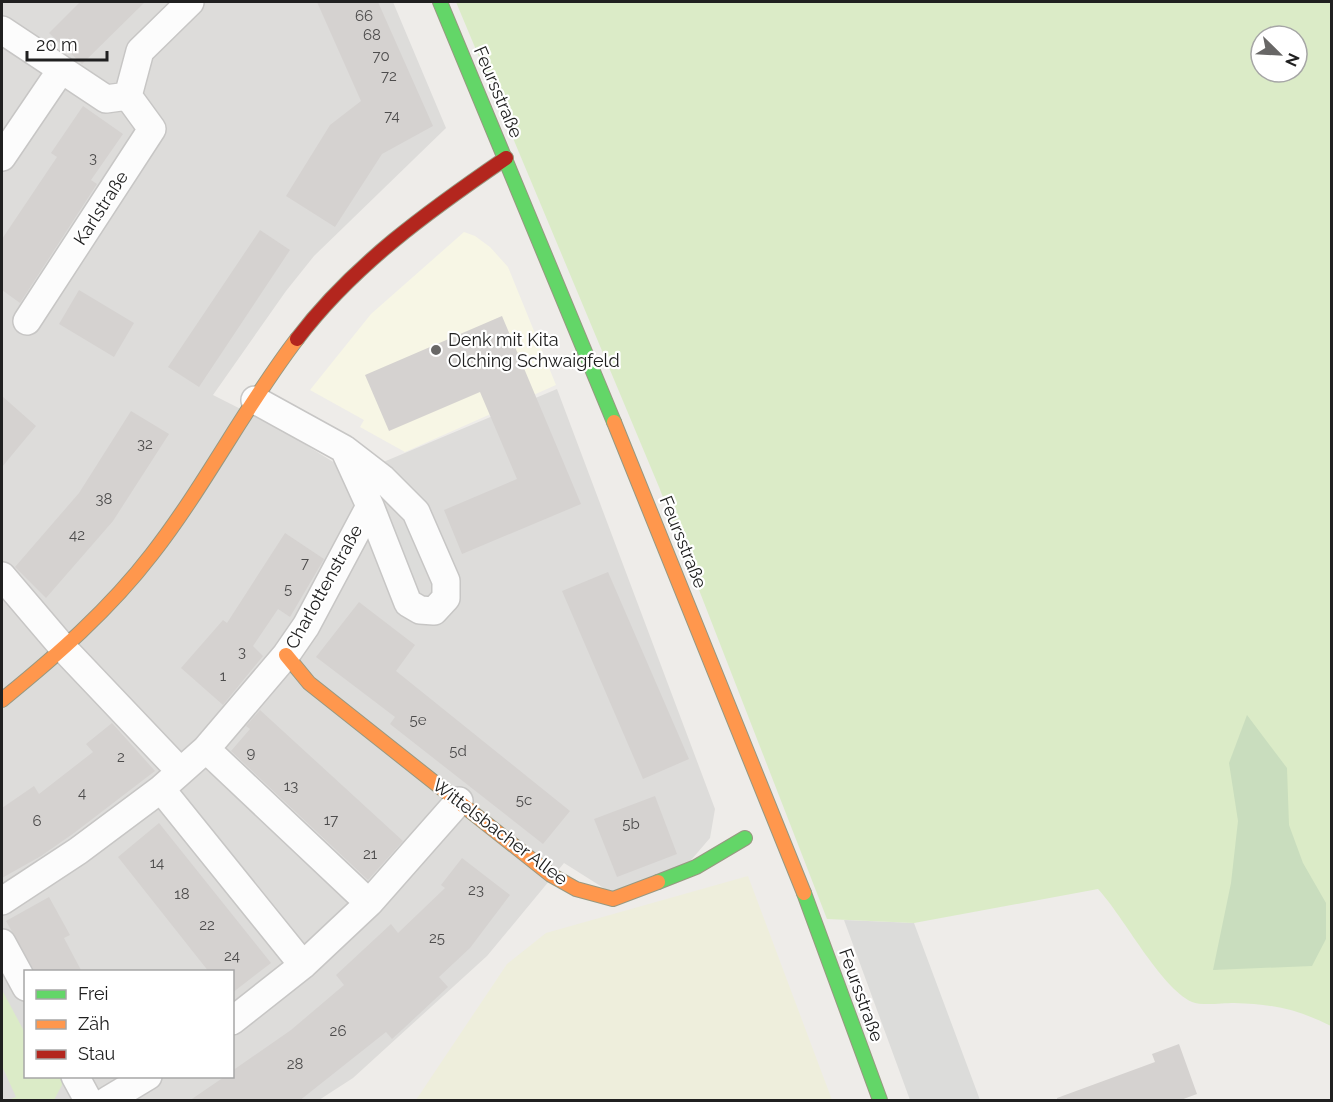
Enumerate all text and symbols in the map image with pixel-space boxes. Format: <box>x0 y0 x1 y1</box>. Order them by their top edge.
house number: 66 <box>355 7 373 25</box>
scale bar <box>27 24 106 62</box>
north arrow <box>1249 24 1309 84</box>
house number: 68 <box>363 26 381 44</box>
text: 20 m <box>36 34 78 55</box>
street label: Feursstraße <box>470 43 527 141</box>
house number: 70 <box>372 47 390 65</box>
text: N <box>1281 50 1303 69</box>
house number: 72 <box>381 67 397 85</box>
house number: 74 <box>384 107 400 125</box>
house number: 3 <box>89 149 97 167</box>
street label: Karlstraße <box>69 166 132 249</box>
place label: Denk mit Kita Olching Schwaigfeld <box>448 329 620 371</box>
marker: Denk mit Kita Olching Schwaigfeld <box>429 343 443 357</box>
house number: 32 <box>137 435 153 453</box>
house number: 38 <box>96 490 113 508</box>
street label: Feursstraße <box>655 493 712 591</box>
street label: Charlottenstraße <box>281 521 367 653</box>
house number: 42 <box>69 526 85 544</box>
house number: 7 <box>301 554 309 572</box>
house number: 5 <box>284 580 292 598</box>
house number: 3 <box>238 643 246 661</box>
house number: 1 <box>220 667 227 685</box>
house number: 5e <box>410 711 427 729</box>
house number: 5d <box>449 742 467 760</box>
house number: 9 <box>247 744 256 762</box>
house number: 2 <box>117 748 125 766</box>
street label: Wittelsbacher Allee <box>429 774 572 889</box>
house number: 13 <box>284 777 298 795</box>
house number: 4 <box>78 784 86 802</box>
house number: 5c <box>516 791 532 809</box>
house number: 17 <box>324 811 338 829</box>
house number: 6 <box>32 812 42 830</box>
house number: 5b <box>622 815 640 833</box>
house number: 21 <box>363 845 378 863</box>
house number: 14 <box>150 854 164 872</box>
house number: 23 <box>468 881 484 899</box>
house number: 18 <box>174 885 190 903</box>
house number: 22 <box>199 916 215 934</box>
house number: 25 <box>429 929 445 947</box>
street label: Feursstraße <box>835 945 888 1045</box>
house number: 24 <box>224 947 240 965</box>
legend <box>24 970 234 1078</box>
text: Frei <box>78 983 108 1004</box>
text: Zäh <box>78 1013 110 1034</box>
house number: 26 <box>330 1022 346 1040</box>
text: Stau <box>78 1043 115 1064</box>
house number: 28 <box>287 1055 303 1073</box>

